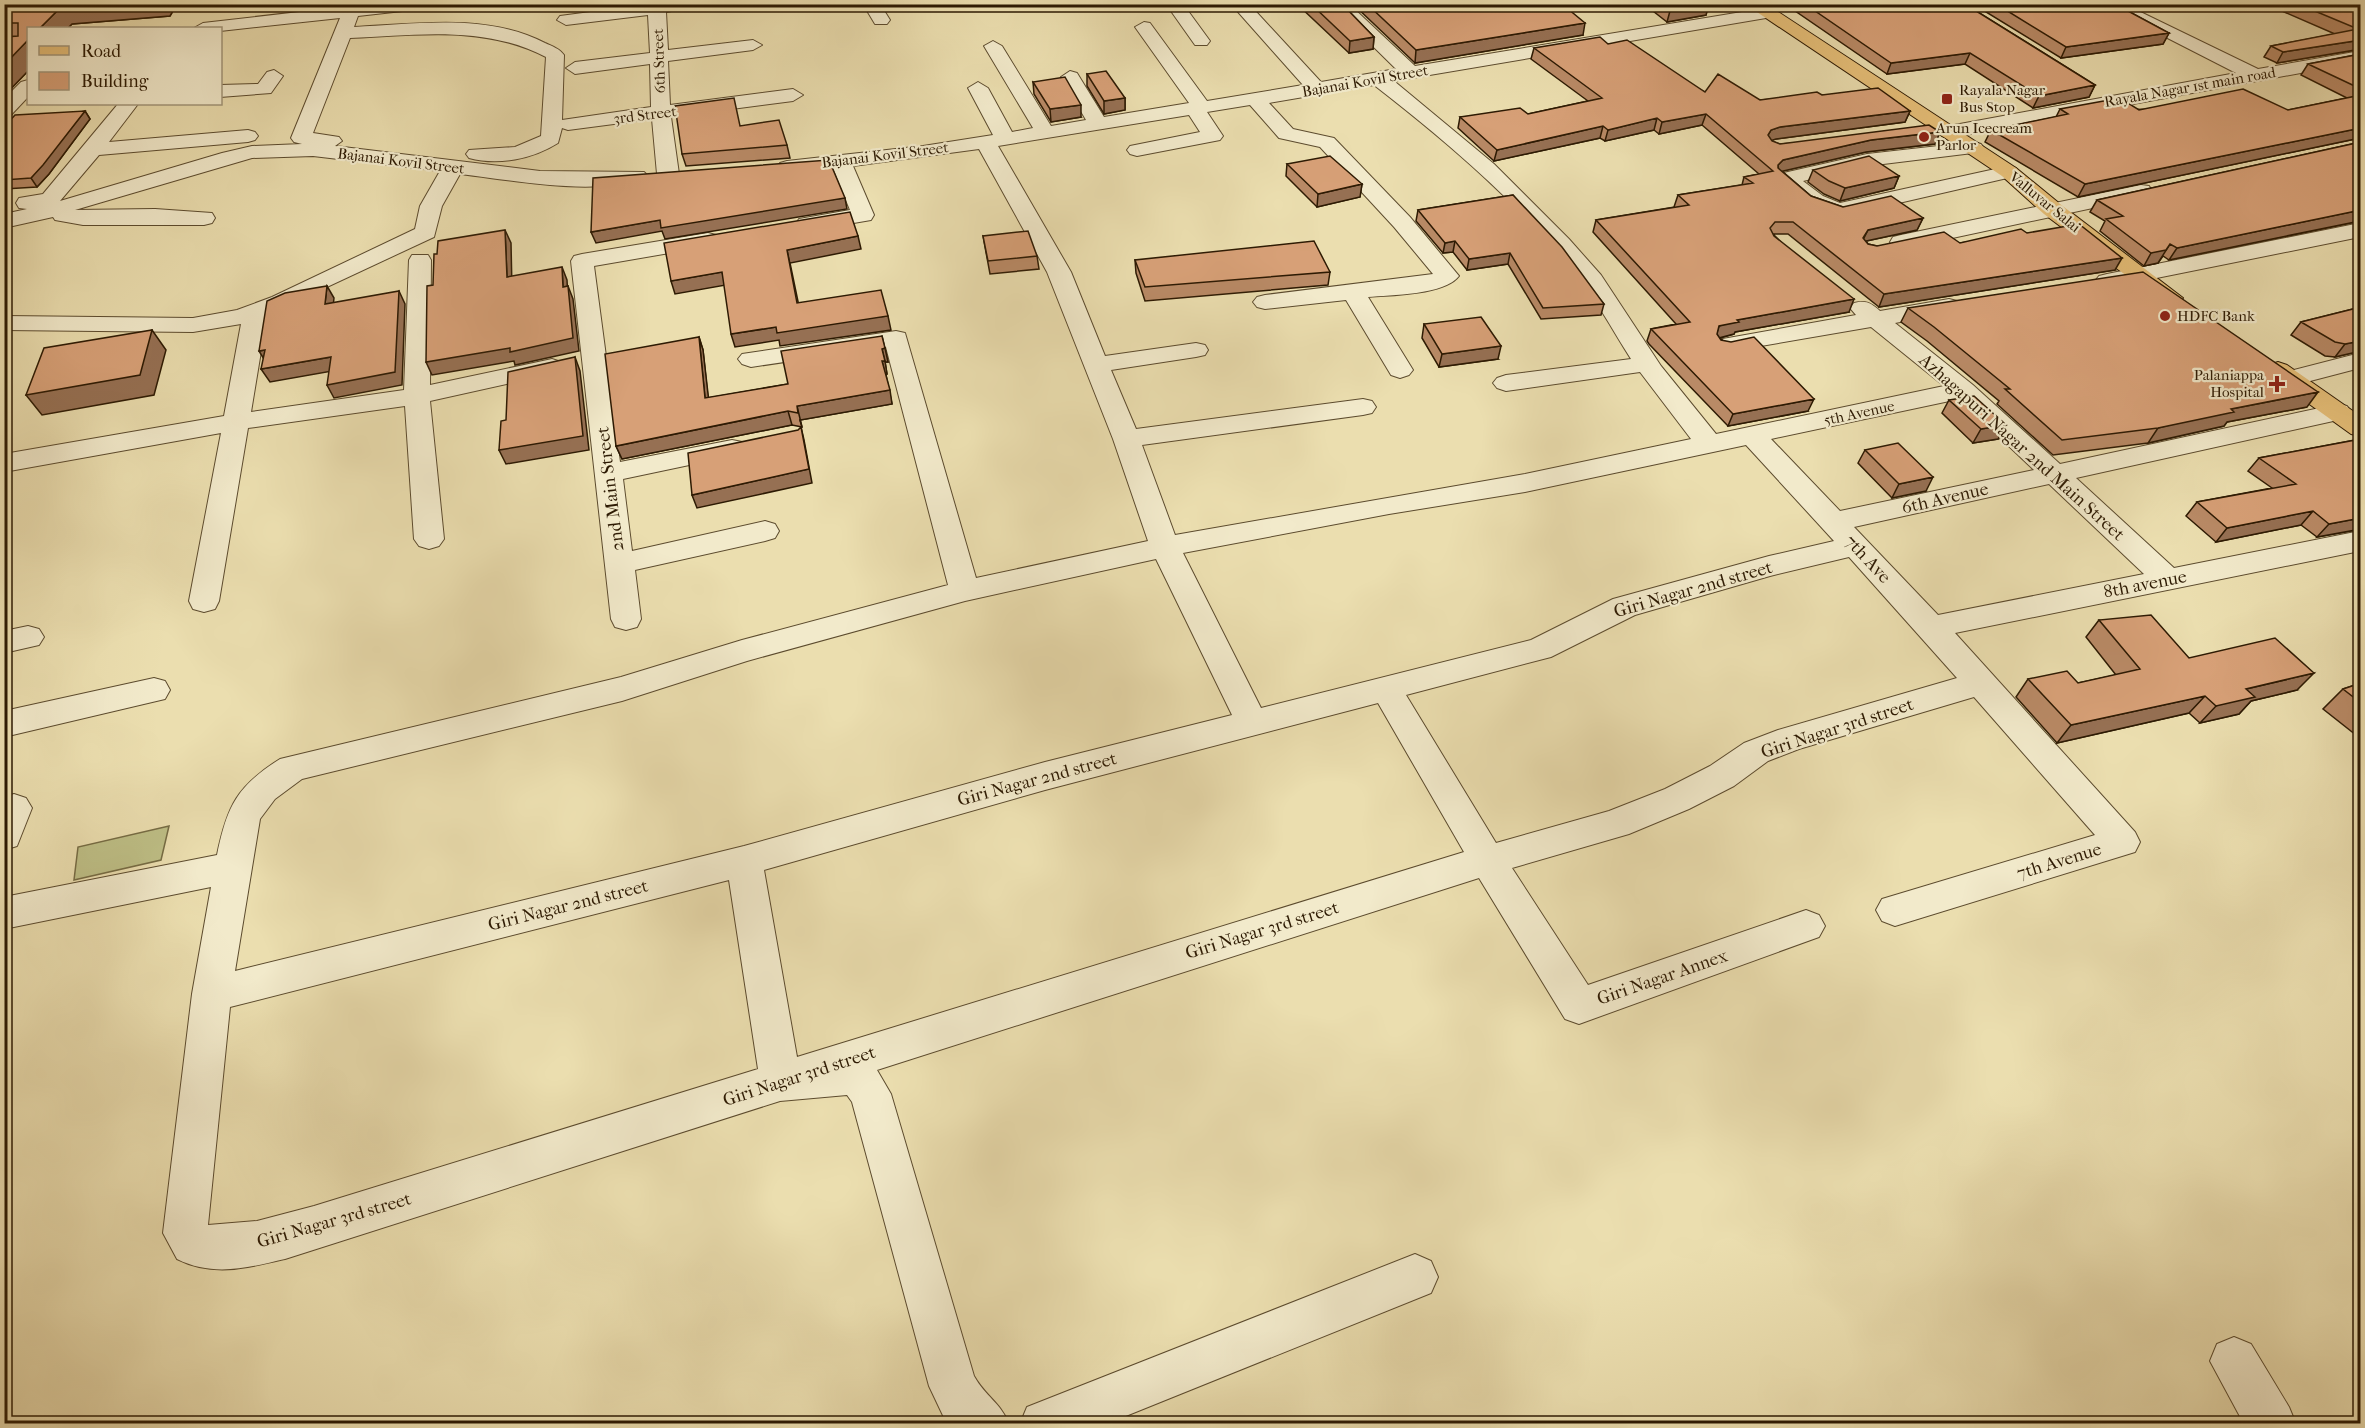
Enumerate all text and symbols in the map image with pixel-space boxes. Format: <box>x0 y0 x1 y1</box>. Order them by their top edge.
legend <box>27 27 222 105</box>
street label: 6th Street <box>649 28 669 94</box>
text: Road <box>81 41 121 62</box>
street label: Bajanai Kovil Street <box>1301 61 1430 101</box>
street label: Rayala Nagar 1st main road <box>2103 63 2278 111</box>
text: Building <box>81 71 149 92</box>
place label: Rayala Nagar Bus Stop <box>1959 81 2046 116</box>
marker: Rayala Nagar Bus Stop <box>1940 92 1954 106</box>
street label: 3rd Street <box>612 102 678 128</box>
place label: Arun Icecream Parlor <box>1935 119 2033 154</box>
marker: Arun Icecream Parlor <box>1917 130 1931 144</box>
street label: Bajanai Kovil Street <box>821 138 950 172</box>
street label: Bajanai Kovil Street <box>337 144 466 178</box>
street label: Valluvar Salai <box>2005 167 2085 237</box>
place label: HDFC Bank <box>2177 307 2255 325</box>
marker: HDFC Bank <box>2158 309 2172 323</box>
street label: Azhagapuri Nagar 2nd Main Street <box>1914 349 2129 546</box>
place label: Palaniappa Hospital <box>2194 366 2265 401</box>
marker: Palaniappa Hospital <box>2268 375 2286 393</box>
street label: 5th Avenue <box>1822 397 1897 429</box>
street label: 2nd Main Street <box>592 425 629 552</box>
street label: 6th Avenue <box>1900 478 1991 519</box>
street label: 7th Ave <box>1840 531 1895 588</box>
street label: Giri Nagar 2nd street <box>1611 557 1775 622</box>
street label: 8th avenue <box>2102 566 2189 603</box>
street label: Giri Nagar 3rd street <box>1758 694 1917 763</box>
street label: Giri Nagar 2nd street <box>955 748 1120 811</box>
street label: 7th Avenue <box>2014 839 2104 884</box>
street label: Giri Nagar 2nd street <box>486 875 651 936</box>
street label: Giri Nagar 3rd street <box>1183 897 1342 964</box>
street label: Giri Nagar Annex <box>1594 945 1731 1010</box>
street label: Giri Nagar 3rd street <box>720 1042 879 1111</box>
street label: Giri Nagar 3rd street <box>255 1188 414 1253</box>

